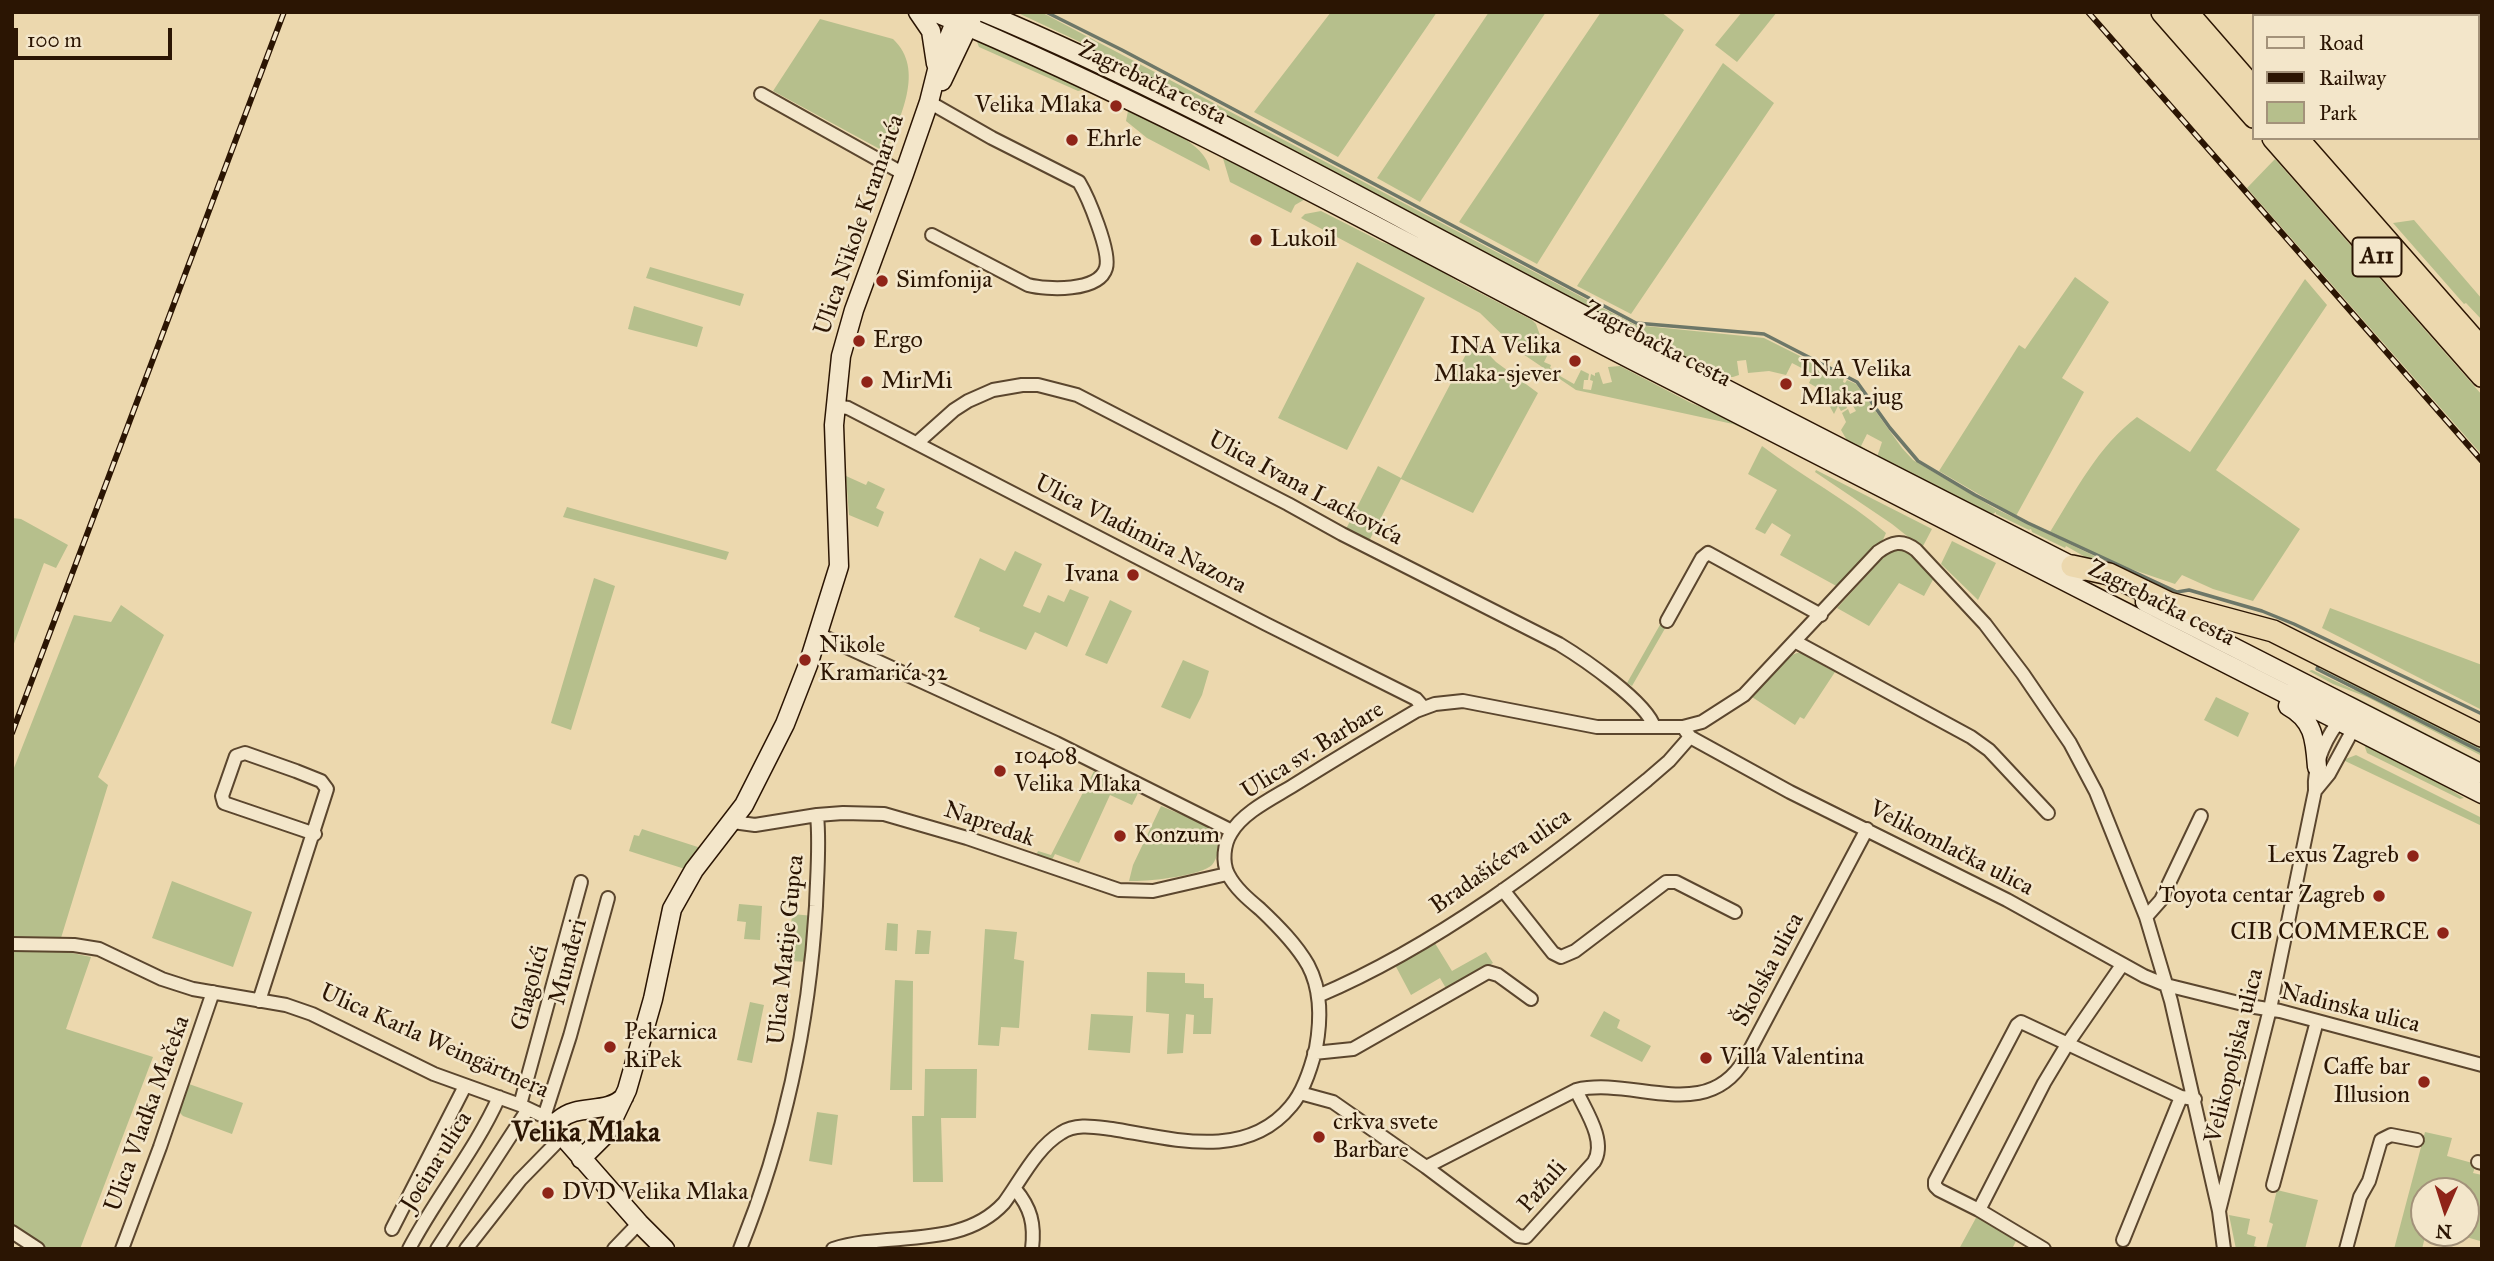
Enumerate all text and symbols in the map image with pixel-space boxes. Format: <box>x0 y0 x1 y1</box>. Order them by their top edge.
scale bar <box>18 14 175 58</box>
legend <box>2252 14 2480 140</box>
text: 100 m <box>27 27 82 53</box>
text: Road <box>2319 30 2364 56</box>
street label: Zagrebačka cesta <box>1073 36 1231 132</box>
text: Railway <box>2319 65 2386 91</box>
place label: Velika Mlaka <box>975 92 1102 120</box>
marker: Velika Mlaka <box>1108 98 1124 114</box>
text: Park <box>2319 100 2357 126</box>
street label: Ulica Nikole Kramarića <box>809 111 911 339</box>
place label: Ehrle <box>1086 126 1142 154</box>
marker: Ehrle <box>1064 132 1080 148</box>
place label: Lukoil <box>1270 226 1337 254</box>
marker: Lukoil <box>1248 232 1264 248</box>
road number: A11 <box>2352 238 2402 276</box>
place label: Simfonija <box>896 267 992 295</box>
marker: Simfonija <box>874 273 890 289</box>
street label: Zagrebačka cesta <box>1579 296 1735 394</box>
place label: Ergo <box>873 327 923 355</box>
marker: Ergo <box>851 333 867 349</box>
place label: INA Velika Mlaka-sjever <box>1434 333 1561 389</box>
marker: INA Velika Mlaka-sjever <box>1567 353 1583 369</box>
place label: INA Velika Mlaka-jug <box>1800 356 1911 412</box>
place label: MirMi <box>881 368 952 396</box>
marker: MirMi <box>859 374 875 390</box>
marker: INA Velika Mlaka-jug <box>1778 376 1794 392</box>
street label: Ulica Ivana Lackovića <box>1203 426 1407 552</box>
street label: Ulica Vladimira Nazora <box>1029 469 1251 601</box>
street label: Zagrebačka cesta <box>2083 555 2239 653</box>
place label: Ivana <box>1065 561 1119 589</box>
marker: Ivana <box>1125 567 1141 583</box>
place label: Nikole Kramarića 32 <box>819 632 948 688</box>
marker: Nikole Kramarića 32 <box>797 652 813 668</box>
street label: Ulica sv. Barbare <box>1236 696 1390 806</box>
place label: 10408 Velika Mlaka <box>1014 743 1141 799</box>
marker: 10408 Velika Mlaka <box>992 763 1008 779</box>
street label: Velikomlačka ulica <box>1864 795 2038 903</box>
street label: Napredak <box>940 796 1038 854</box>
street label: Bradašićeva ulica <box>1425 803 1577 921</box>
place label: Konzum <box>1134 822 1220 850</box>
marker: Konzum <box>1112 828 1128 844</box>
place label: Lexus Zagreb <box>2267 842 2399 870</box>
marker: Lexus Zagreb <box>2405 848 2421 864</box>
street label: Ulica Matije Gupca <box>763 854 811 1046</box>
place label: Toyota centar Zagreb <box>2159 882 2365 910</box>
marker: Toyota centar Zagreb <box>2371 888 2387 904</box>
street label: Školska ulica <box>1727 908 1811 1032</box>
street label: Munđeri <box>544 916 594 1008</box>
place label: CIB COMMERCE <box>2230 919 2429 947</box>
marker: CIB COMMERCE <box>2435 925 2451 941</box>
street label: Glagolići <box>506 942 556 1034</box>
street label: Velikopoljska ulica <box>2199 966 2271 1146</box>
street label: Nadinska ulica <box>2277 978 2423 1040</box>
street label: Ulica Karla Weingärtnera <box>315 979 553 1105</box>
street label: Ulica Vladka Mačeka <box>99 1012 197 1216</box>
place label: Pekarnica RiPek <box>624 1019 717 1075</box>
marker: Pekarnica RiPek <box>602 1039 618 1055</box>
place label: Villa Valentina <box>1720 1044 1864 1072</box>
marker: Villa Valentina <box>1698 1050 1714 1066</box>
place label: Caffe bar Illusion <box>2323 1054 2410 1110</box>
marker: Caffe bar Illusion <box>2416 1074 2432 1090</box>
street label: Jocina ulica <box>395 1107 479 1217</box>
place label: crkva svete Barbare <box>1333 1109 1438 1165</box>
district label: Velika Mlaka <box>512 1117 660 1151</box>
marker: crkva svete Barbare <box>1311 1129 1327 1145</box>
street label: Pažuli <box>1512 1155 1574 1219</box>
north arrow <box>2410 1177 2480 1247</box>
place label: DVD Velika Mlaka <box>562 1179 748 1207</box>
marker: DVD Velika Mlaka <box>540 1185 556 1201</box>
text: N <box>2435 1220 2453 1243</box>

